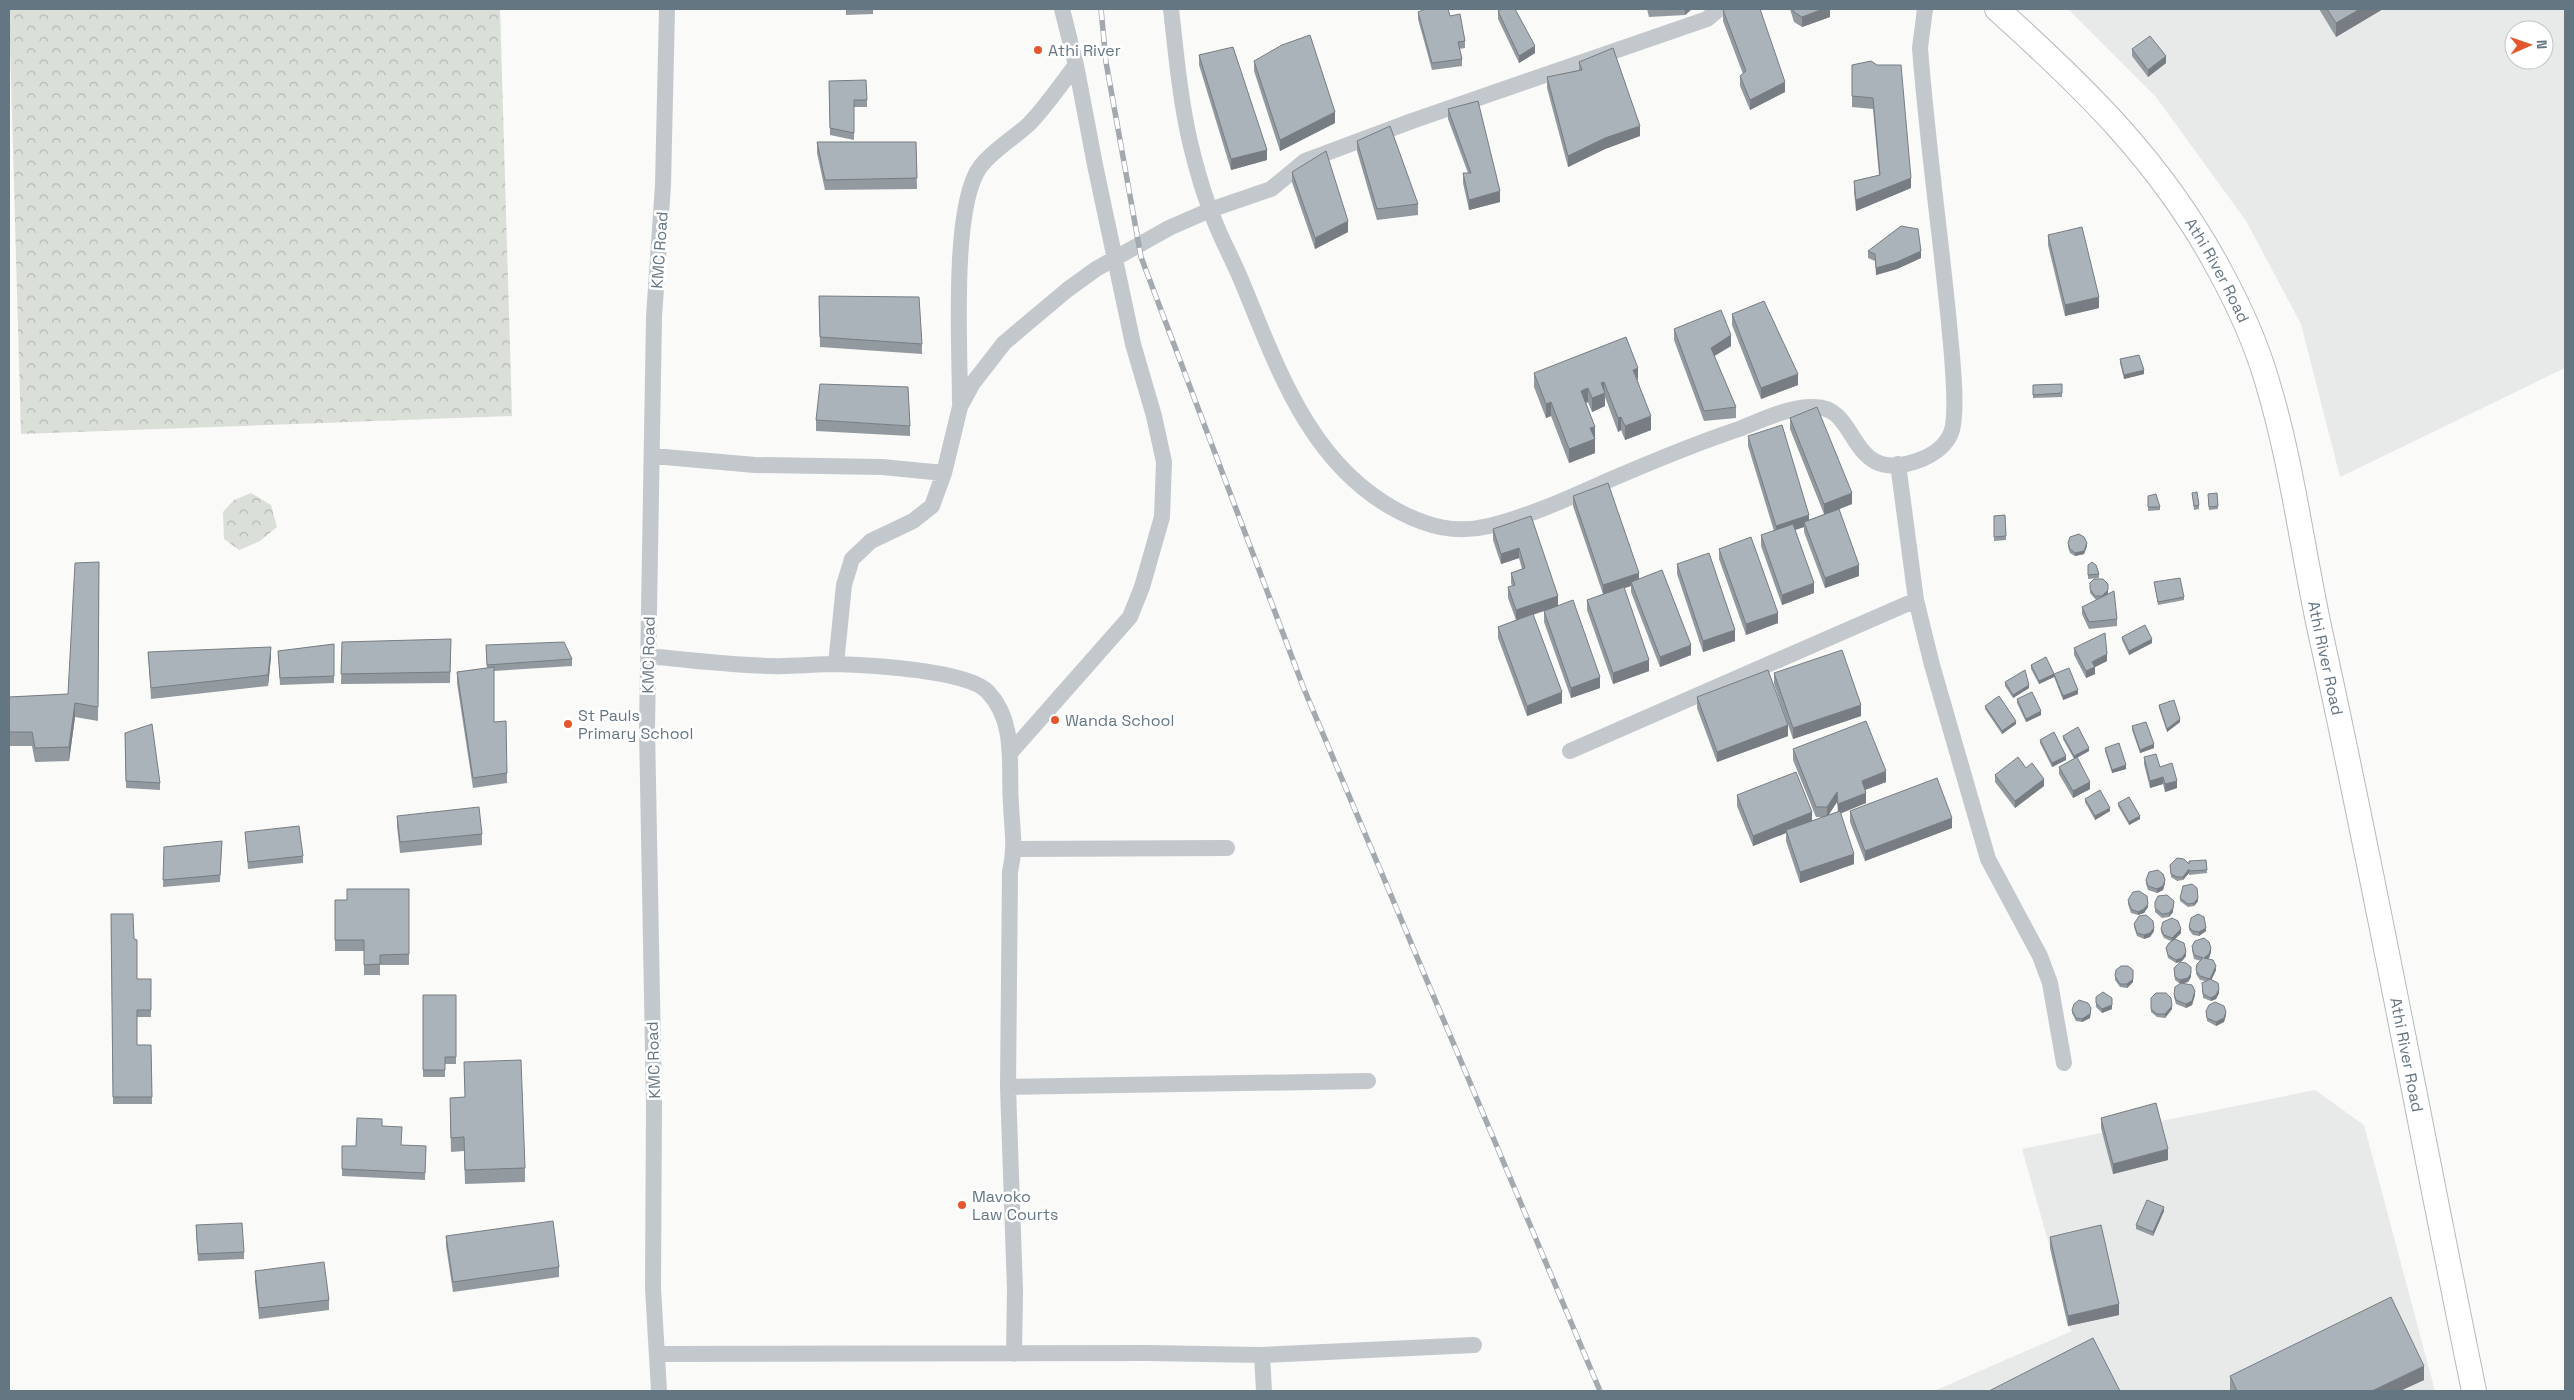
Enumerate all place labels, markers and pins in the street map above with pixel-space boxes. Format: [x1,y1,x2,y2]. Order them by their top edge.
place label: Athi River [1048,40,1121,61]
marker: Athi River [1032,44,1044,56]
place label: St Pauls Primary School [578,705,693,744]
place label: Wanda School [1065,710,1174,731]
marker: Wanda School [1049,714,1061,726]
marker: St Pauls Primary School [562,718,574,730]
place label: Mavoko Law Courts [972,1186,1058,1225]
marker: Mavoko Law Courts [956,1199,968,1211]

